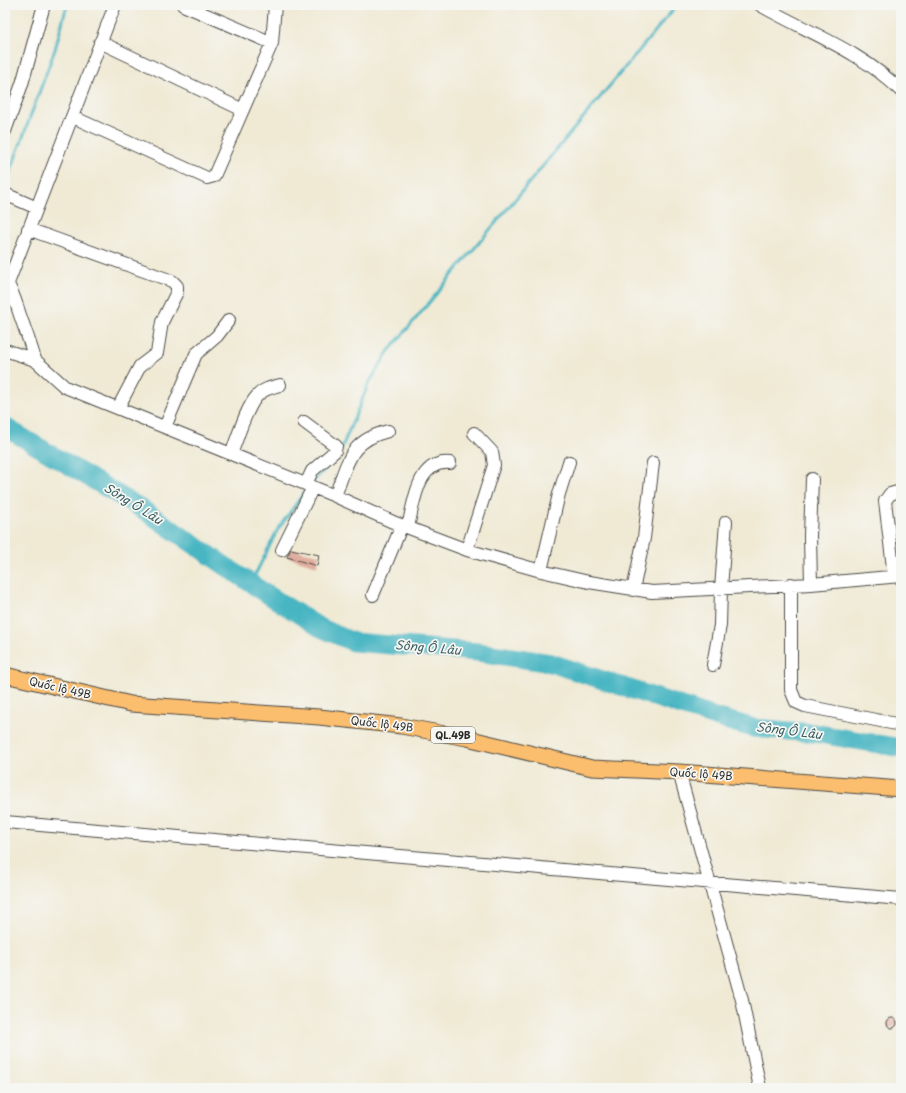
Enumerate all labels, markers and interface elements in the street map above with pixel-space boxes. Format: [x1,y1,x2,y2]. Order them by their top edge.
water label: Sông Ô Lâu [101,478,167,529]
water label: Sông Ô Lâu [394,635,463,659]
street label: Quốc lộ 49B [27,672,93,703]
street label: Quốc lộ 49B [350,711,414,736]
water label: Sông Ô Lâu [755,717,824,743]
road number: QL.49B [431,727,475,743]
street label: Quốc lộ 49B [669,763,733,784]

